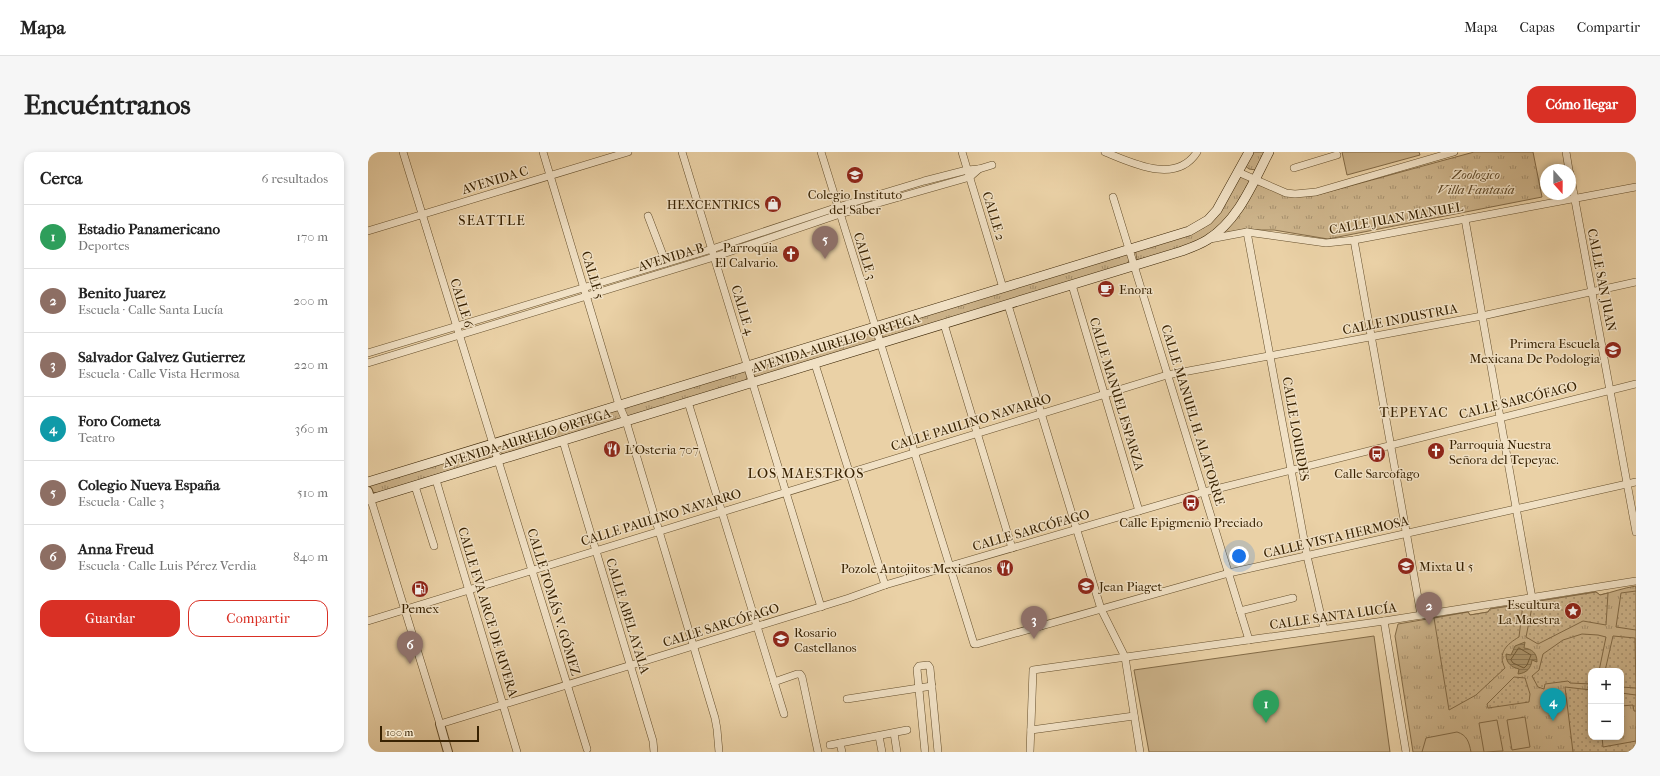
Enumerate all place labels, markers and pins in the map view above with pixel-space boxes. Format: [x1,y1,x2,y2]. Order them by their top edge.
school or university icon: Colegio Instituto del Saber [845,165,865,185]
place label: Colegio Instituto del Saber [808,187,903,217]
shop icon: HEXCENTRICS [763,194,783,214]
place label: HEXCENTRICS [667,197,760,212]
pin: 5 [812,226,838,259]
place label: Parroquia El Calvario. [715,240,779,270]
church icon: Parroquia El Calvario. [781,244,801,264]
cafe icon: Enora [1096,279,1116,299]
place label: Enora [1119,282,1153,297]
place label: Primera Escuela Mexicana De Podologia [1469,336,1601,366]
school or university icon: Primera Escuela Mexicana De Podologia [1603,340,1623,360]
place label: Parroquia Nuestra Señora del Tepeyac. [1449,437,1559,467]
restaurant icon: L'Osteria 707 [602,439,622,459]
church icon: Parroquia Nuestra Señora del Tepeyac. [1426,441,1446,461]
place label: L'Osteria 707 [625,442,699,457]
bus stop icon: Calle Sarcofago [1367,444,1387,464]
place label: Calle Sarcofago [1334,466,1420,481]
bus stop icon: Calle Epigmenio Preciado [1181,493,1201,513]
place label: Calle Epigmenio Preciado [1119,515,1263,530]
school or university icon: Mixta U 5 [1396,556,1416,576]
restaurant icon: Pozole Antojitos Mexicanos [995,558,1015,578]
place label: Mixta U 5 [1419,559,1474,574]
place label: Pozole Antojitos Mexicanos [841,561,992,576]
school or university icon: Jean Piaget [1076,576,1096,596]
fuel station icon: Pemex [410,579,430,599]
place label: Jean Piaget [1098,579,1162,594]
pin: 2 [1416,592,1442,625]
place label: Escultura La Maestra [1498,597,1561,627]
place label: Pemex [401,601,439,616]
place icon: Escultura La Maestra [1563,601,1583,621]
pin: 3 [1021,606,1047,639]
place label: Rosario Castellanos [794,625,857,655]
school or university icon: Rosario Castellanos [771,629,791,649]
pin: 6 [397,631,423,664]
pin: 4 [1540,688,1566,721]
pin: 1 [1253,690,1279,723]

